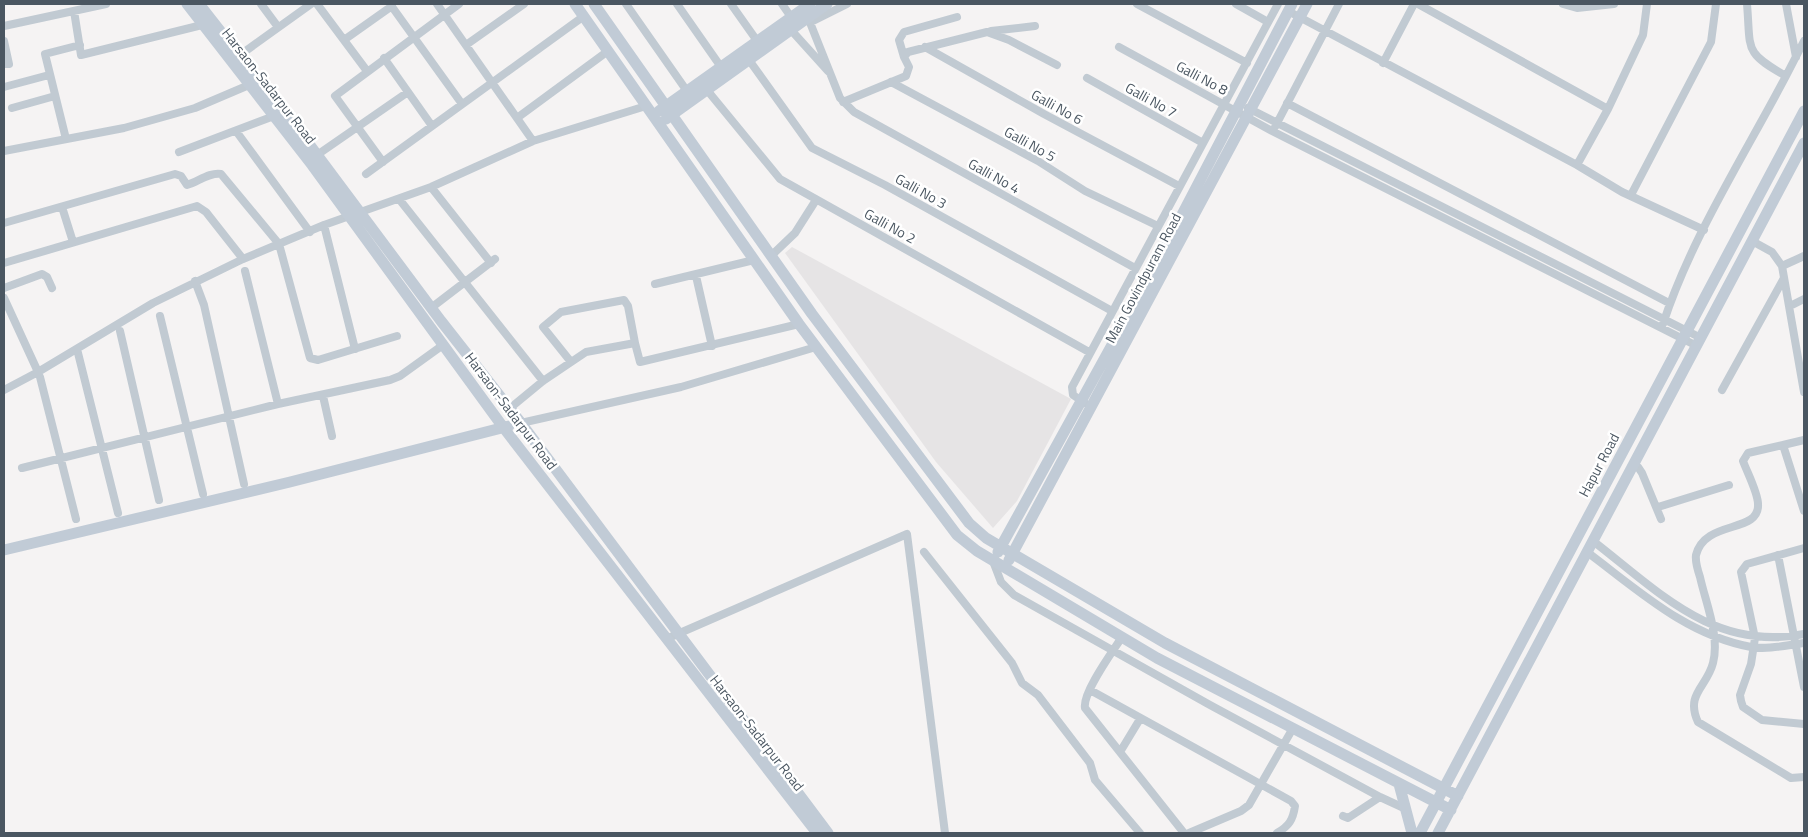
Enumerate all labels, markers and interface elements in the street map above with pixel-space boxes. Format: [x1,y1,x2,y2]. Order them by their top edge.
street label: Harsaon-Sadarpur Road [217,23,322,148]
street label: Galli No 8 [1173,55,1232,100]
street label: Galli No 7 [1122,77,1181,122]
street label: Galli No 6 [1028,84,1087,129]
street label: Galli No 5 [1001,121,1060,166]
street label: Galli No 4 [965,153,1024,198]
street label: Galli No 3 [892,168,951,213]
street label: Galli No 2 [861,203,920,248]
street label: Main Govindpuram Road [1099,209,1186,347]
street label: Harsaon-Sadarpur Road [460,348,563,474]
street label: Hapur Road [1573,429,1624,500]
street label: Harsaon-Sadarpur Road [705,670,810,795]

